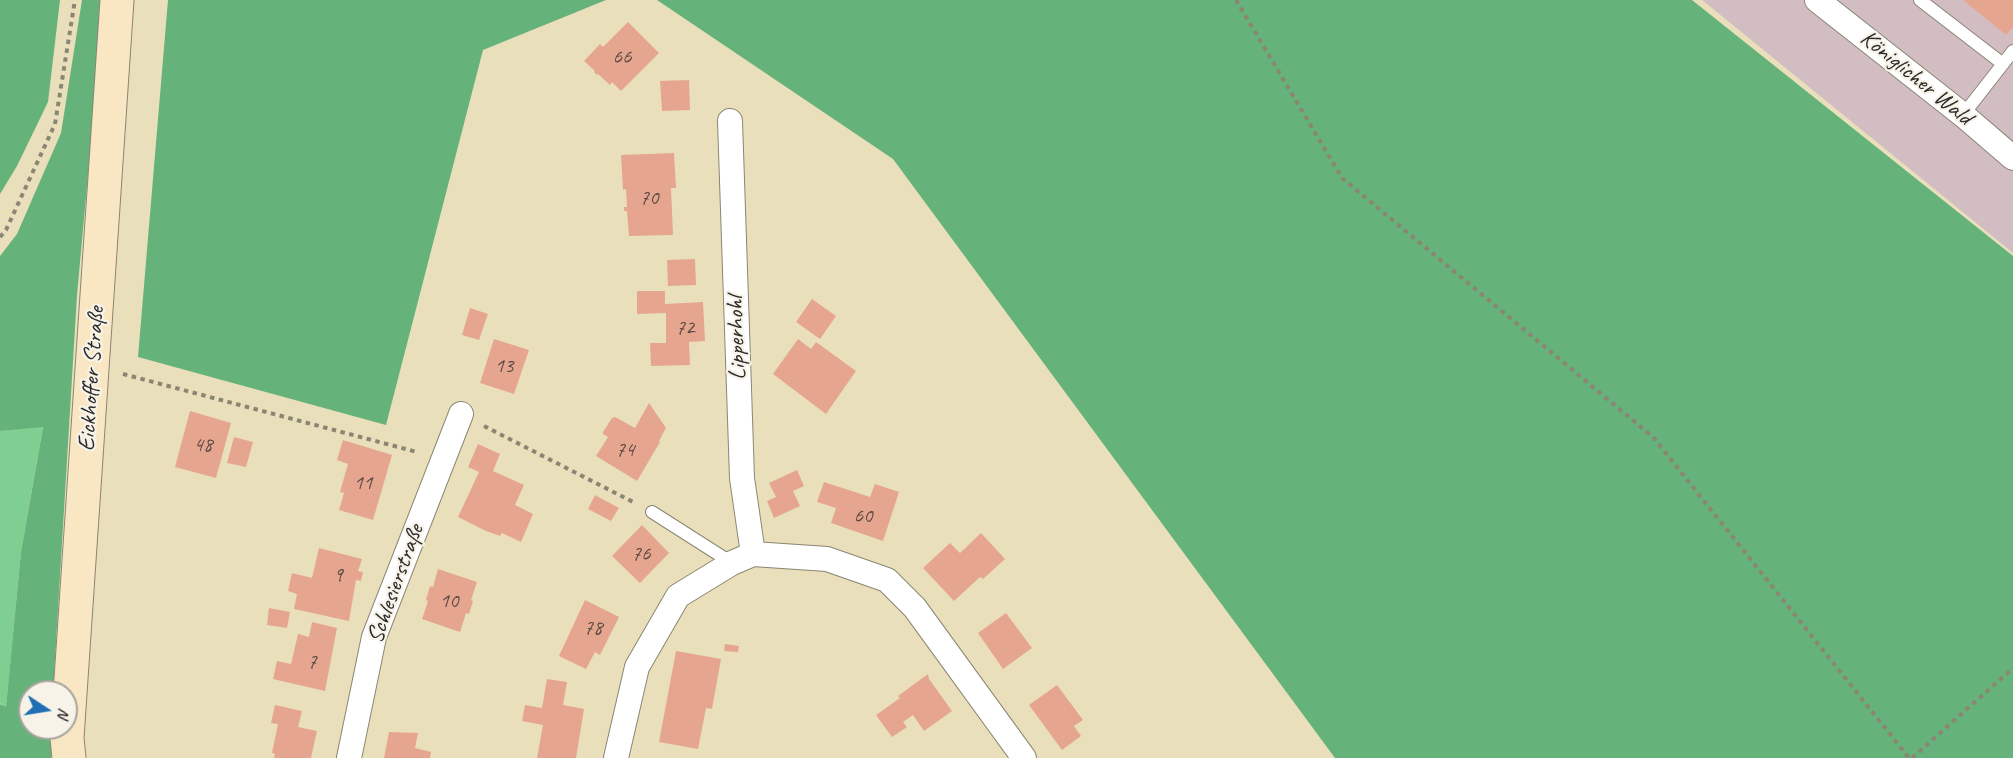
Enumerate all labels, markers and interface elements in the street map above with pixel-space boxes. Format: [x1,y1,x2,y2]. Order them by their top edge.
street label: Königlicher Wald [1854,24,1978,132]
house number: 66 [613,44,631,70]
house number: 70 [640,185,658,211]
street label: Lipperhohl [721,295,753,381]
street label: Eickhoffer Straße [73,306,111,452]
house number: 72 [676,315,694,341]
house number: 13 [495,353,513,379]
house number: 48 [194,432,212,458]
house number: 74 [616,437,634,463]
house number: 11 [354,470,372,496]
house number: 60 [854,503,872,529]
street label: Schlesierstraße [361,521,431,647]
house number: 76 [632,541,650,567]
house number: 9 [333,562,343,588]
house number: 10 [440,588,458,614]
house number: 78 [584,615,602,641]
house number: 7 [307,649,317,675]
north arrow [18,680,78,740]
text: N [53,706,74,720]

